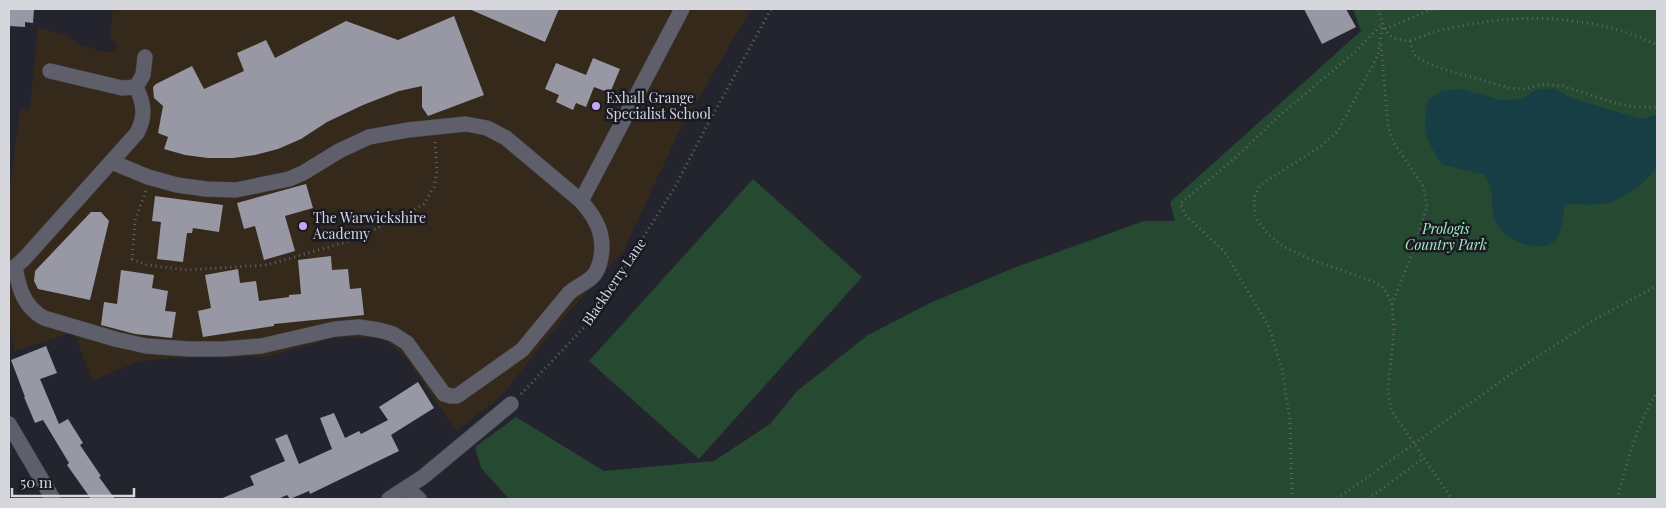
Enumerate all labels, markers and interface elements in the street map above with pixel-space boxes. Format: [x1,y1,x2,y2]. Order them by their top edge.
place label: Exhall Grange Specialist School [606,88,711,123]
marker: Exhall Grange Specialist School [590,100,602,112]
place label: The Warwickshire Academy [312,208,426,243]
park label: Prologis Country Park [1405,219,1487,254]
marker: The Warwickshire Academy [297,220,309,232]
street label: Blackberry Lane [577,234,650,329]
scale bar [12,466,135,498]
text: 50 m [20,472,53,492]

